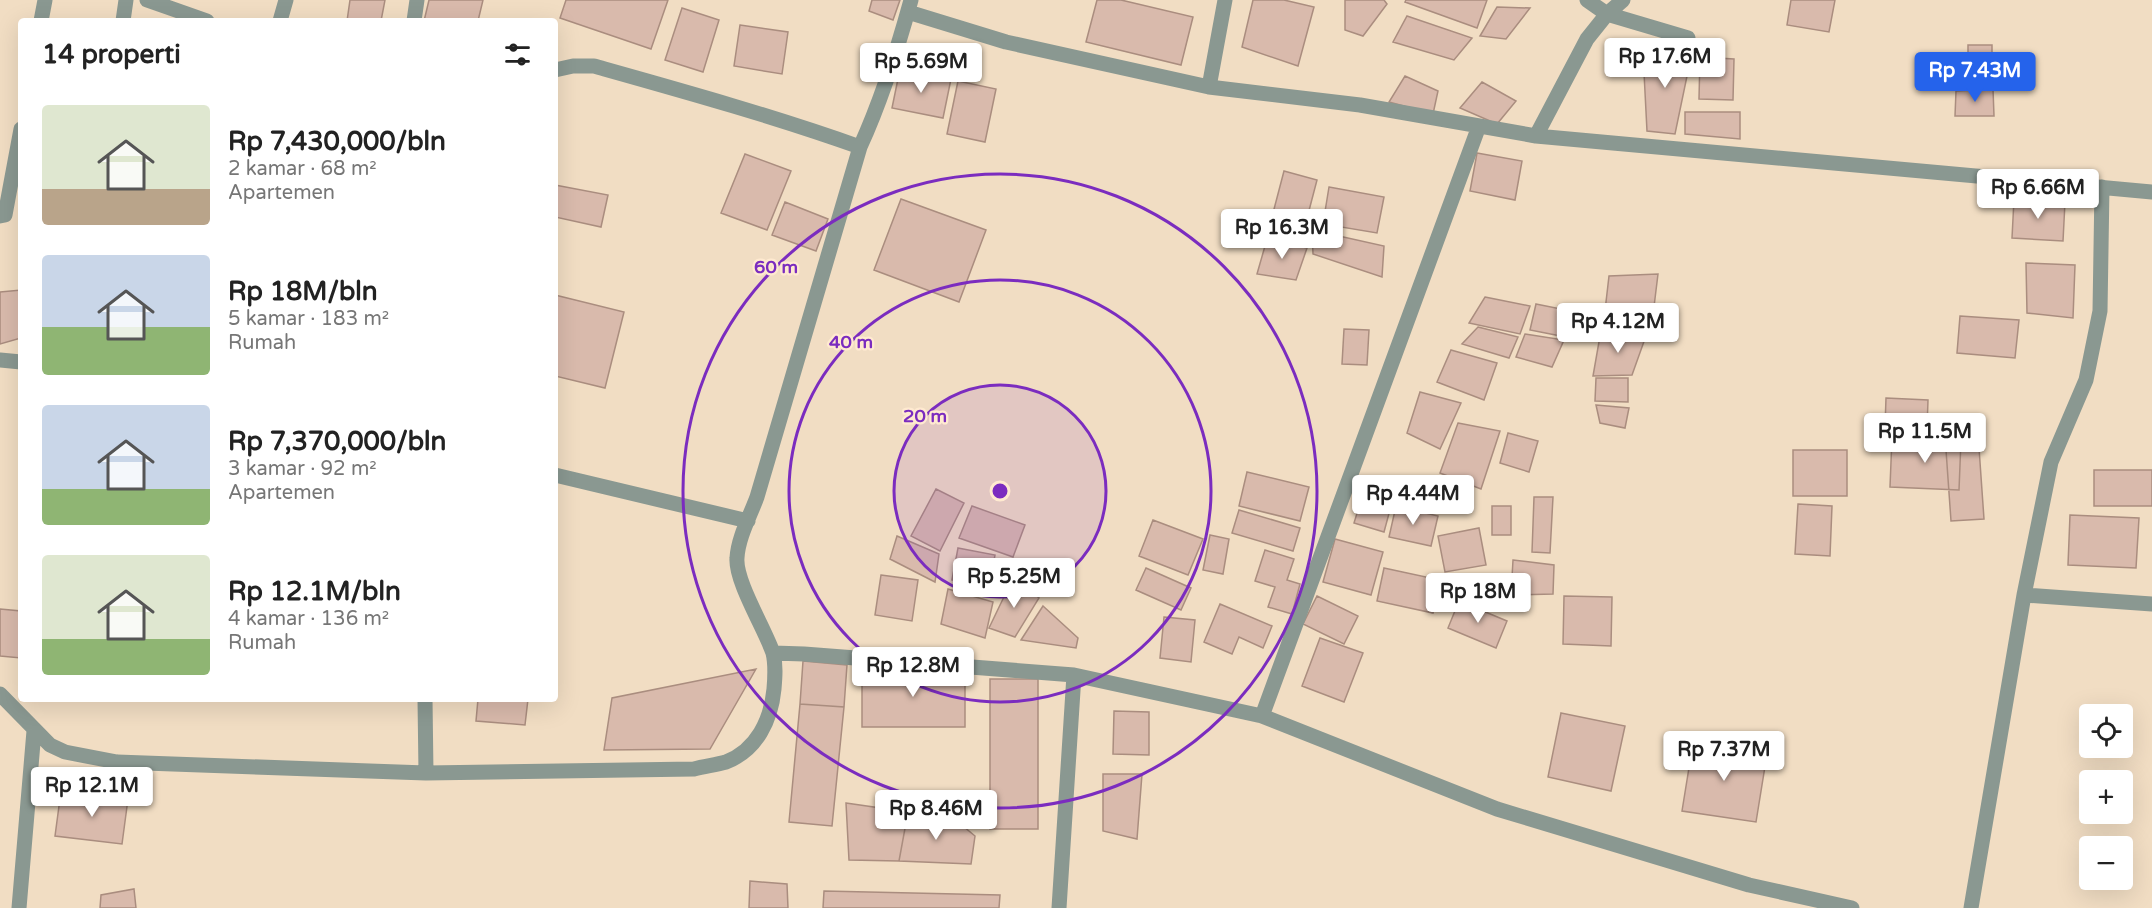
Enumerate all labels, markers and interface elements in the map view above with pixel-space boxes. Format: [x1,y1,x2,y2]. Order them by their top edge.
icon: filters [501,38,534,71]
pin: Rp 17.6M [1603,38,1727,89]
text: 14 properti [42,39,181,70]
pin: Rp 5.69M [859,43,983,94]
text: Rp 17.6M [1618,45,1712,69]
text: Rp 5.69M [874,50,968,74]
pin: Rp 7.43M [1913,52,2037,103]
text: Rp 7.43M [1929,59,2021,83]
text: Rp 7,430,000/bln [228,126,446,157]
icon: home [90,129,162,201]
text: 2 kamar · 68 m² [228,157,377,181]
pin: Rp 6.66M [1976,169,2100,220]
text: Rp 6.66M [1991,176,2085,200]
text: Apartemen [228,181,335,205]
pin: Rp 16.3M [1220,209,1344,260]
text: Rp 16.3M [1235,216,1329,240]
text: 60 m [754,256,798,278]
text: Rp 18M/bln [228,276,378,307]
icon: home [90,279,162,351]
pin: Rp 4.12M [1556,303,1680,354]
text: 5 kamar · 183 m² [228,307,389,331]
text: Rp 4.12M [1571,310,1665,334]
text: Rumah [228,331,296,355]
text: 40 m [829,331,873,353]
text: 20 m [903,405,947,427]
pin: Rp 11.5M [1863,413,1987,464]
text: Rp 11.5M [1878,420,1972,444]
text: Rp 7,370,000/bln [228,426,446,457]
icon: home [90,429,162,501]
text: 3 kamar · 92 m² [228,457,377,481]
pin: Rp 4.44M [1351,475,1475,526]
text: Apartemen [228,481,335,505]
centre of rings [990,481,1010,501]
text: Rp 4.44M [1366,482,1460,506]
pin: Rp 5.25M [952,558,1076,609]
text: Rp 5.25M [967,565,1061,589]
pin: Rp 18M [1429,573,1527,624]
text: Rp 12.1M/bln [228,576,401,607]
icon: home [90,579,162,651]
text: Rp 18M [1440,580,1516,604]
text: 4 kamar · 136 m² [228,607,389,631]
text: Rumah [228,631,296,655]
pin: Rp 12.8M [851,647,975,698]
text: Rp 12.8M [866,654,960,678]
map controls [2079,704,2133,890]
button: locate [2079,704,2133,758]
pin: Rp 7.37M [1662,731,1786,782]
text: Rp 7.37M [1677,738,1771,762]
pin: Rp 12.1M [30,767,154,818]
button: + [2079,770,2133,824]
text: Rp 12.1M [45,774,139,798]
pin: Rp 8.46M [874,790,998,841]
text: Rp 8.46M [889,797,983,821]
button: − [2079,836,2133,890]

